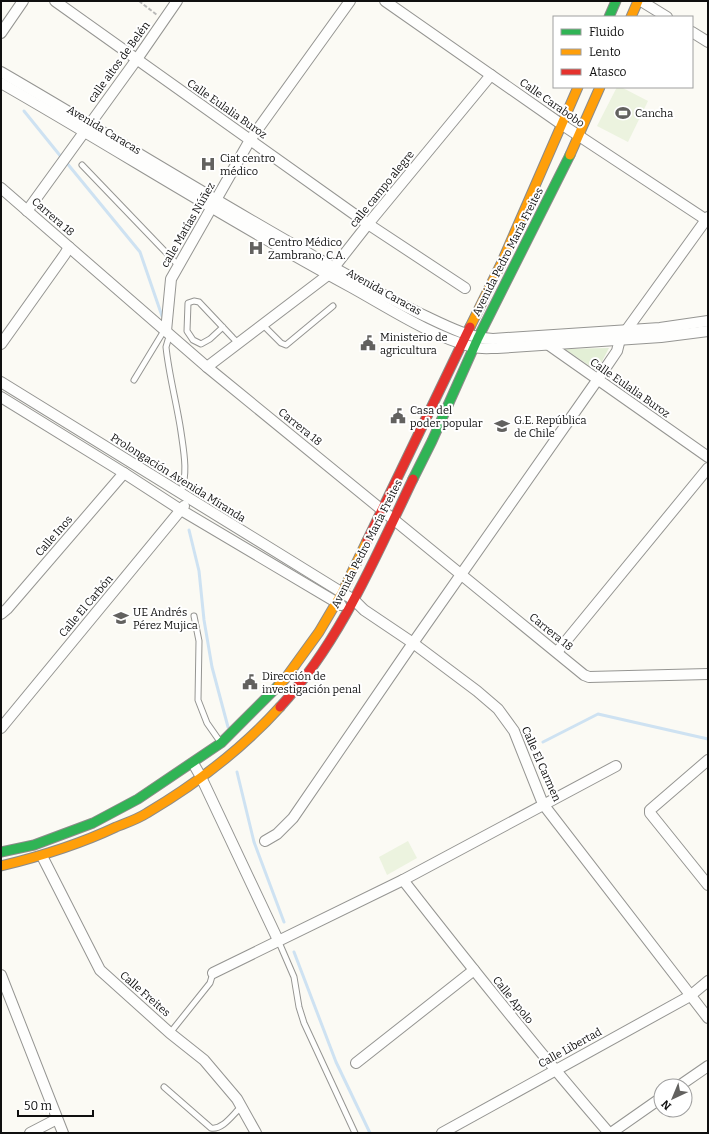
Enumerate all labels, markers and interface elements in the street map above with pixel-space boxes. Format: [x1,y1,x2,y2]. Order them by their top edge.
legend [553,16,693,88]
street label: calle altos de Belén [85,19,153,105]
text: Fluido [589,25,624,39]
text: Lento [589,45,621,59]
text: Atasco [589,65,627,79]
street label: Calle Carabobo [517,76,587,130]
street label: Calle Eulalia Buroz [185,77,269,141]
street label: Avenida Caracas [65,103,143,157]
sports icon: Cancha [614,104,632,122]
place label: Cancha [635,107,673,120]
street label: calle campo alegre [347,148,417,230]
place label: Ciat centro médico [220,152,275,178]
hospital icon: Ciat centro médico [199,155,217,173]
street label: calle Matías Núñez [158,180,218,270]
street label: Avenida Pedro María Freites [470,186,546,318]
street label: Carrera 18 [29,195,77,239]
place label: Centro Médico Zambrano, C.A. [268,236,346,262]
hospital icon: Centro Médico Zambrano, C.A. [247,239,265,257]
street label: Avenida Caracas [344,266,424,318]
place label: Ministerio de agricultura [380,331,448,357]
public building icon: Ministerio de agricultura [359,334,377,352]
street label: Calle Eulalia Buroz [588,356,672,420]
place label: Casa del poder popular [410,404,483,430]
street label: Carrera 18 [276,406,324,448]
public building icon: Casa del poder popular [389,407,407,425]
place label: G.E. República de Chile [514,414,586,440]
school or university icon: G.E. República de Chile [493,417,511,435]
street label: Prolongación Avenida Miranda [108,431,248,525]
street label: Avenida Pedro María Freites [329,478,405,610]
street label: Calle Inos [33,513,75,559]
street label: Calle El Carbón [56,572,116,640]
place label: UE Andrés Pérez Mujica [133,606,198,632]
school or university icon: UE Andrés Pérez Mujica [112,609,130,627]
street label: Carrera 18 [527,611,575,653]
place label: Dirección de investigación penal [262,670,361,696]
public building icon: Dirección de investigación penal [241,673,259,691]
street label: Calle El Carmen [519,724,563,804]
street label: Calle Freites [117,969,173,1019]
street label: Calle Apolo [490,974,536,1026]
street label: Calle Libertad [536,1025,604,1071]
north arrow [653,1078,693,1118]
scale bar [18,1092,93,1118]
text: N [658,1097,674,1112]
text: 50 m [24,1099,53,1113]

